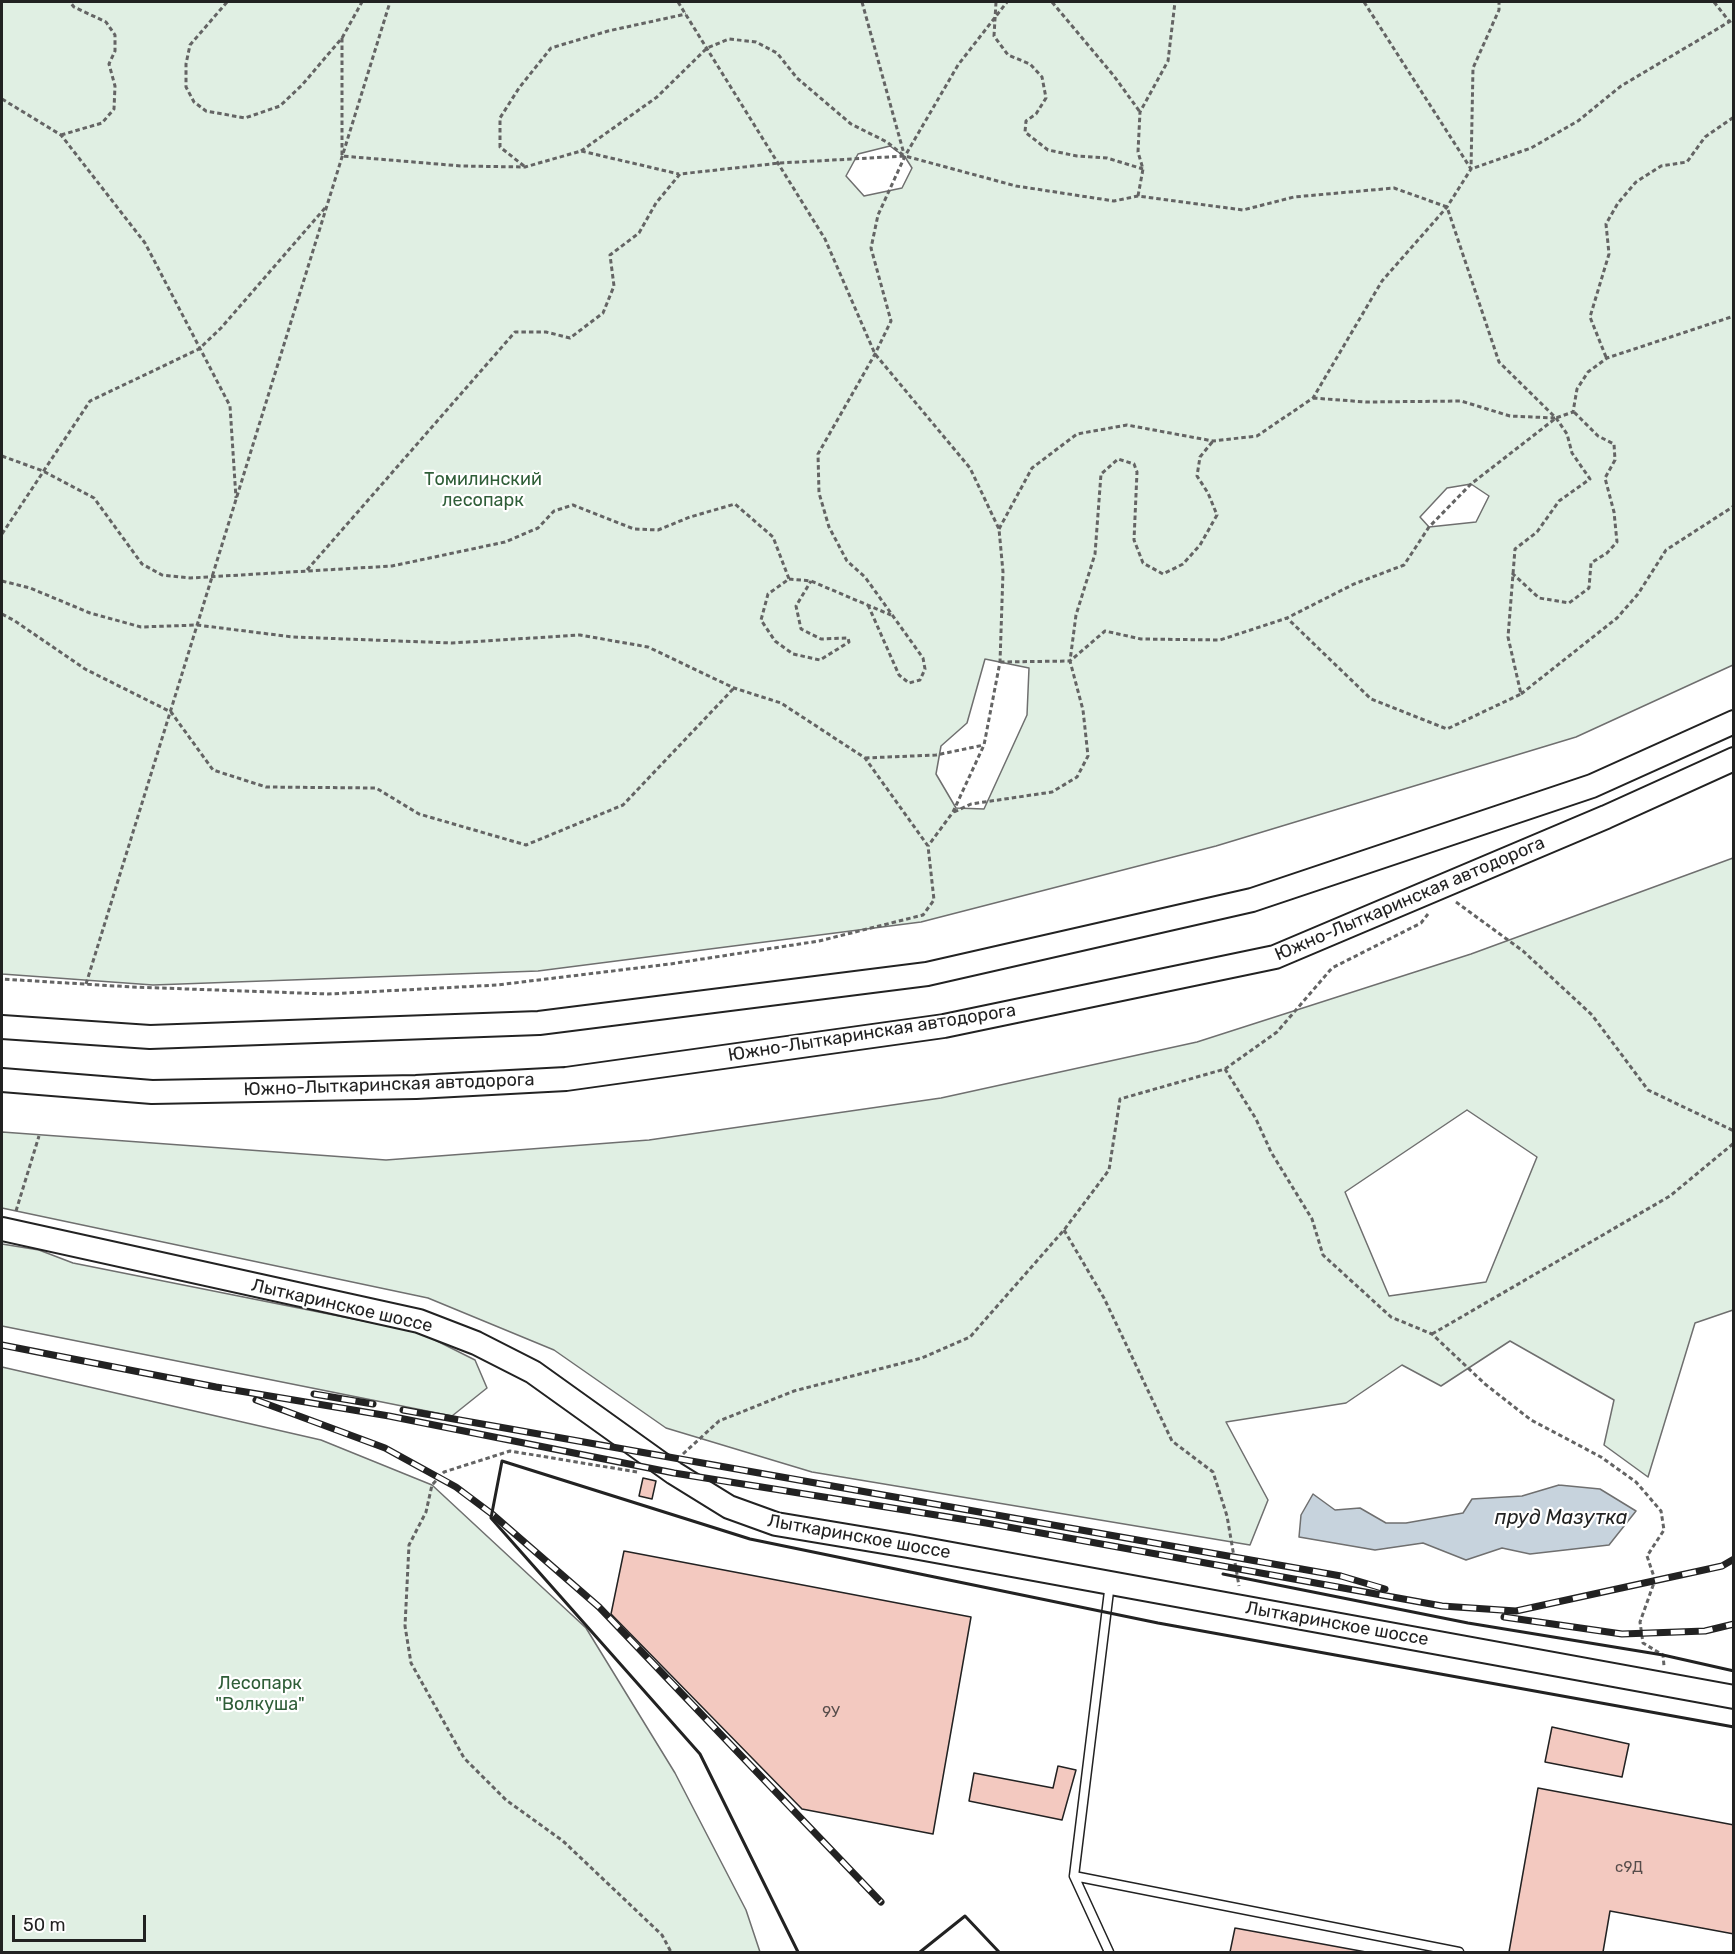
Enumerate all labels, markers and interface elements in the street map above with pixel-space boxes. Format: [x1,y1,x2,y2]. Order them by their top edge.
park label: Томилинский лесопарк [424,469,542,512]
street label: Южно-Лыткаринская автодорога [1272,832,1548,966]
street label: Южно-Лыткаринская автодорога [727,1000,1017,1066]
street label: Южно-Лыткаринская автодорога [243,1069,535,1101]
street label: Лыткаринское шоссе [249,1275,435,1337]
water label: пруд Мазутка [1495,1506,1627,1530]
street label: Лыткаринское шоссе [766,1510,952,1564]
street label: Лыткаринское шоссе [1244,1597,1430,1651]
park label: Лесопарк "Волкуша" [215,1673,305,1716]
house number: 9У [822,1704,840,1722]
house number: с9Д [1615,1859,1643,1877]
scale bar [15,1903,148,1941]
text: 50 m [23,1914,66,1936]

